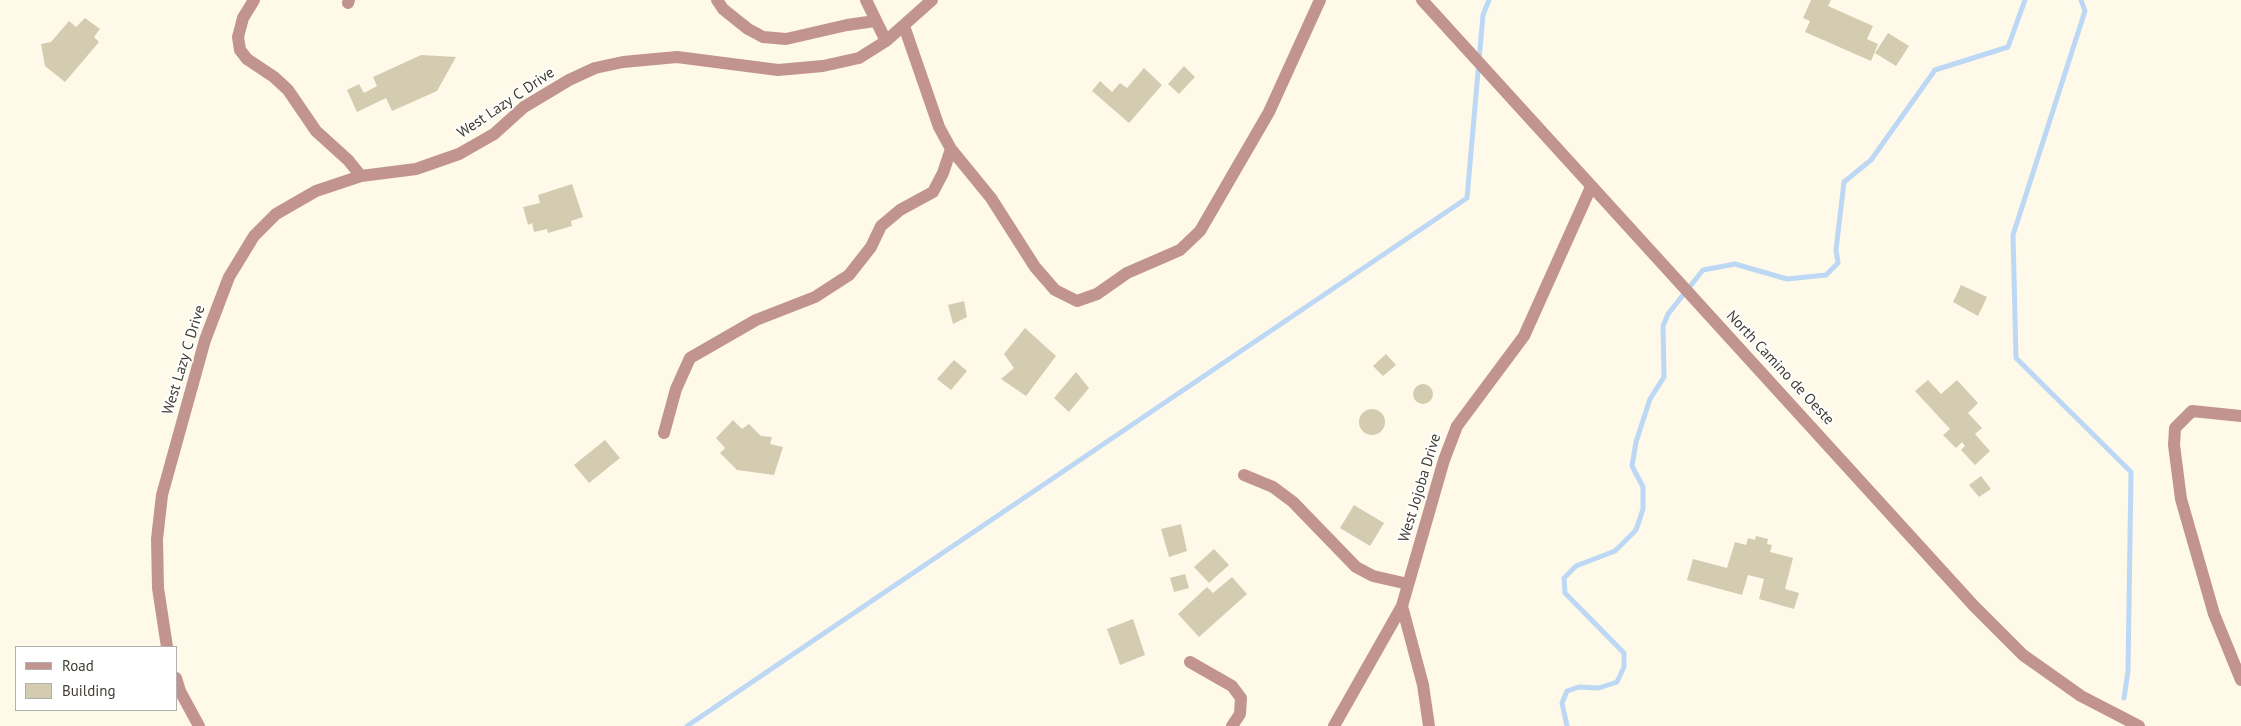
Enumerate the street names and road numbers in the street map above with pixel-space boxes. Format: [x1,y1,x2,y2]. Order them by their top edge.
street label: West Lazy C Drive [454,64,558,142]
street label: West Lazy C Drive [159,303,209,417]
street label: North Camino de Oeste [1722,307,1838,429]
street label: West Jojoba Drive [1395,432,1445,544]

